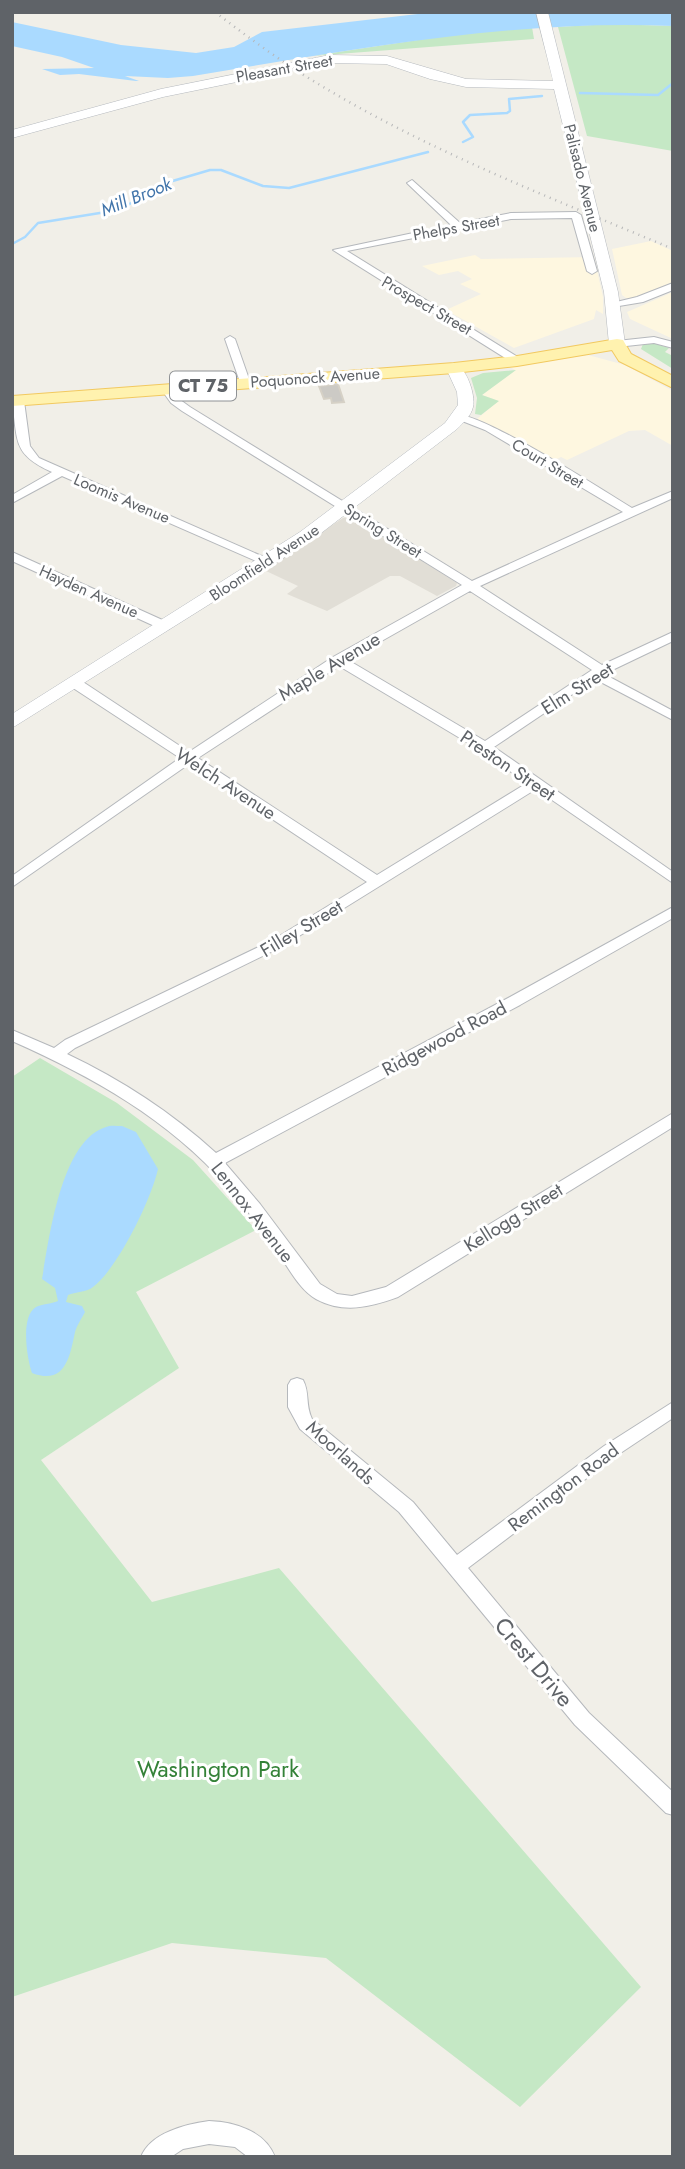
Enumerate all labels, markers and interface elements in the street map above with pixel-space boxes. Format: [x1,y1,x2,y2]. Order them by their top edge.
street label: Pleasant Street [234,49,334,88]
street label: Palisado Avenue [558,122,607,234]
water label: Mill Brook [97,171,177,223]
street label: Phelps Street [411,209,501,246]
street label: Prospect Street [377,270,476,341]
street label: Poquonock Avenue [250,362,381,393]
road number: CT 75 [170,372,236,400]
street label: Court Street [507,433,588,494]
street label: Loomis Avenue [70,468,173,529]
street label: Spring Street [339,497,426,564]
street label: Bloomfield Avenue [205,518,324,607]
street label: Hayden Avenue [35,559,142,624]
street label: Maple Avenue [273,625,385,707]
street label: Elm Street [536,655,619,721]
street label: Preston Street [455,724,561,808]
street label: Welch Avenue [170,741,282,826]
street label: Filley Street [255,893,348,964]
street label: Ridgewood Road [377,994,511,1083]
street label: Lennox Avenue [205,1156,301,1269]
street label: Kellogg Street [459,1176,568,1258]
street label: Moorlands [300,1414,381,1491]
street label: Remington Road [502,1437,624,1538]
street label: Crest Drive [486,1610,582,1714]
park label: Washington Park [137,1752,300,1786]

